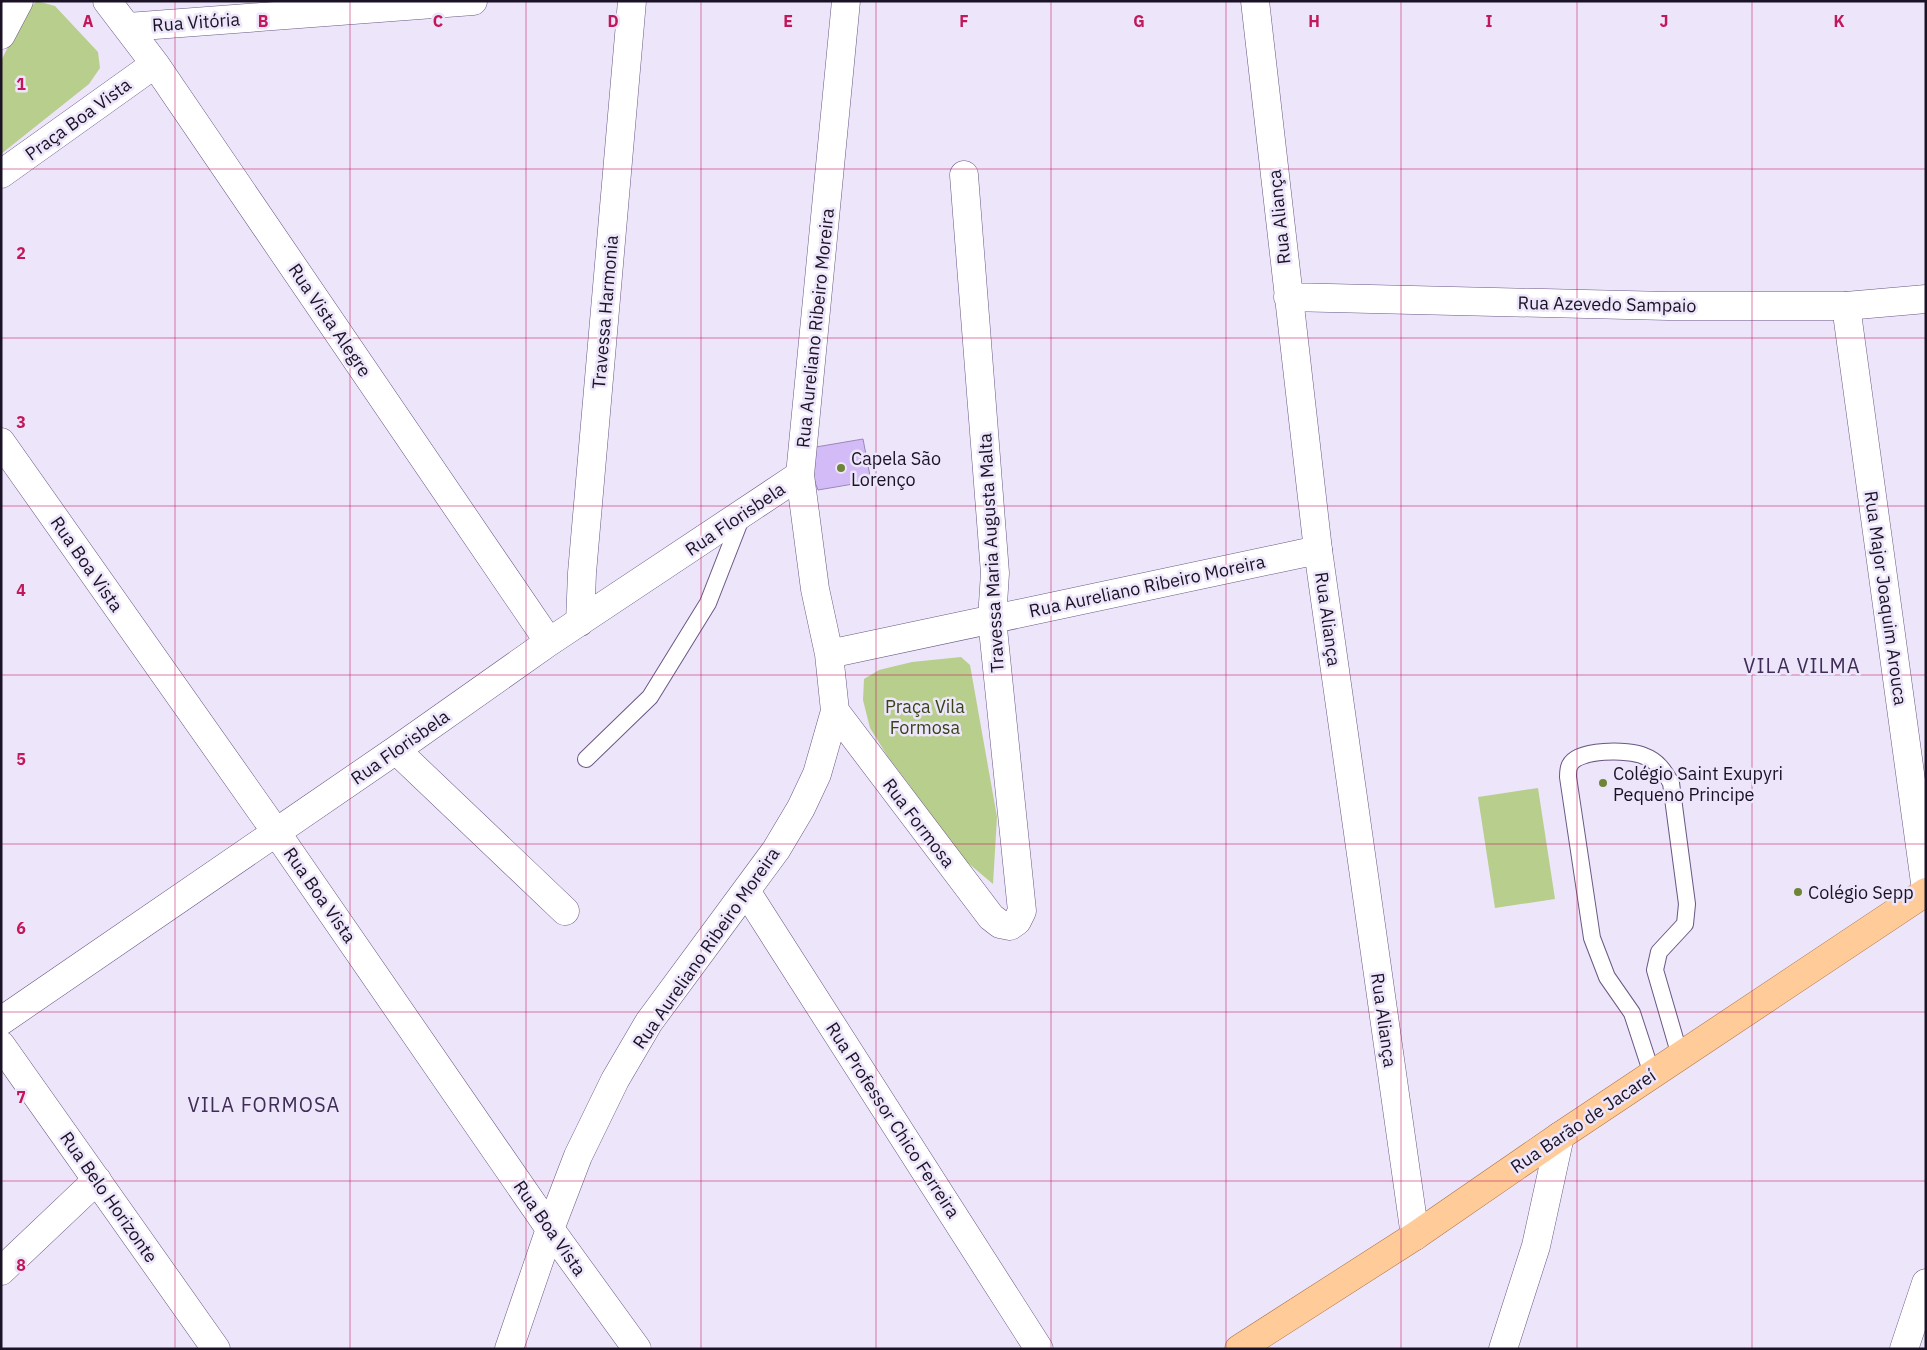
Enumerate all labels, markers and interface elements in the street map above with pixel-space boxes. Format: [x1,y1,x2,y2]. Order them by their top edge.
street label: Rua Vitória [151,7,241,37]
text: A [83,11,94,31]
text: B [258,11,269,31]
text: C [433,11,443,31]
text: D [607,11,619,31]
text: E [783,11,793,31]
text: F [959,11,969,31]
text: G [1133,11,1145,31]
text: H [1308,11,1320,31]
text: I [1486,11,1493,31]
text: J [1660,11,1668,31]
text: K [1833,11,1845,31]
street label: Praça Boa Vista [20,73,136,165]
text: 1 [16,74,26,94]
street label: Rua Aliança [1263,168,1295,265]
street label: Rua Aureliano Ribeiro Moreira [791,207,839,449]
street label: Travessa Harmonia [587,234,623,390]
text: 2 [16,243,26,263]
street label: Rua Vista Alegre [284,259,377,381]
street label: Rua Azevedo Sampaio [1517,291,1697,317]
text: 3 [16,412,26,432]
street label: Travessa Maria Augusta Malta [973,432,1009,673]
place label: Capela São Lorenço [851,447,941,491]
marker: Capela São Lorenço [835,462,847,474]
street label: Rua Florisbela [681,477,790,561]
street label: Rua Major Joaquim Arouca [1860,489,1912,707]
street label: Rua Boa Vista [46,512,129,617]
street label: Rua Aureliano Ribeiro Moreira [1027,550,1268,622]
street label: Rua Aliança [1310,570,1346,668]
text: 4 [16,580,26,600]
district label: VILA VILMA [1743,652,1861,679]
park label: Praça Vila Formosa [885,695,965,739]
street label: Rua Florisbela [346,704,454,789]
text: 5 [16,749,26,769]
place label: Colégio Saint Exupyri Pequeno Principe [1613,762,1783,806]
street label: Rua Formosa [878,774,960,873]
marker: Colégio Saint Exupyri Pequeno Principe [1597,777,1609,789]
street label: Rua Aureliano Ribeiro Moreira [628,842,785,1053]
street label: Rua Boa Vista [279,843,362,948]
place label: Colégio Sepp [1808,881,1914,904]
marker: Colégio Sepp [1792,886,1804,898]
text: 6 [16,918,26,938]
street label: Rua Aliança [1366,971,1402,1069]
street label: Rua Professor Chico Ferreira [821,1018,965,1223]
street label: Rua Barão de Jacareí [1506,1064,1660,1178]
text: 7 [16,1087,26,1107]
district label: VILA FORMOSA [188,1091,340,1118]
street label: Rua Belo Horizonte [55,1127,163,1267]
street label: Rua Boa Vista [509,1176,592,1281]
text: 8 [16,1255,26,1275]

